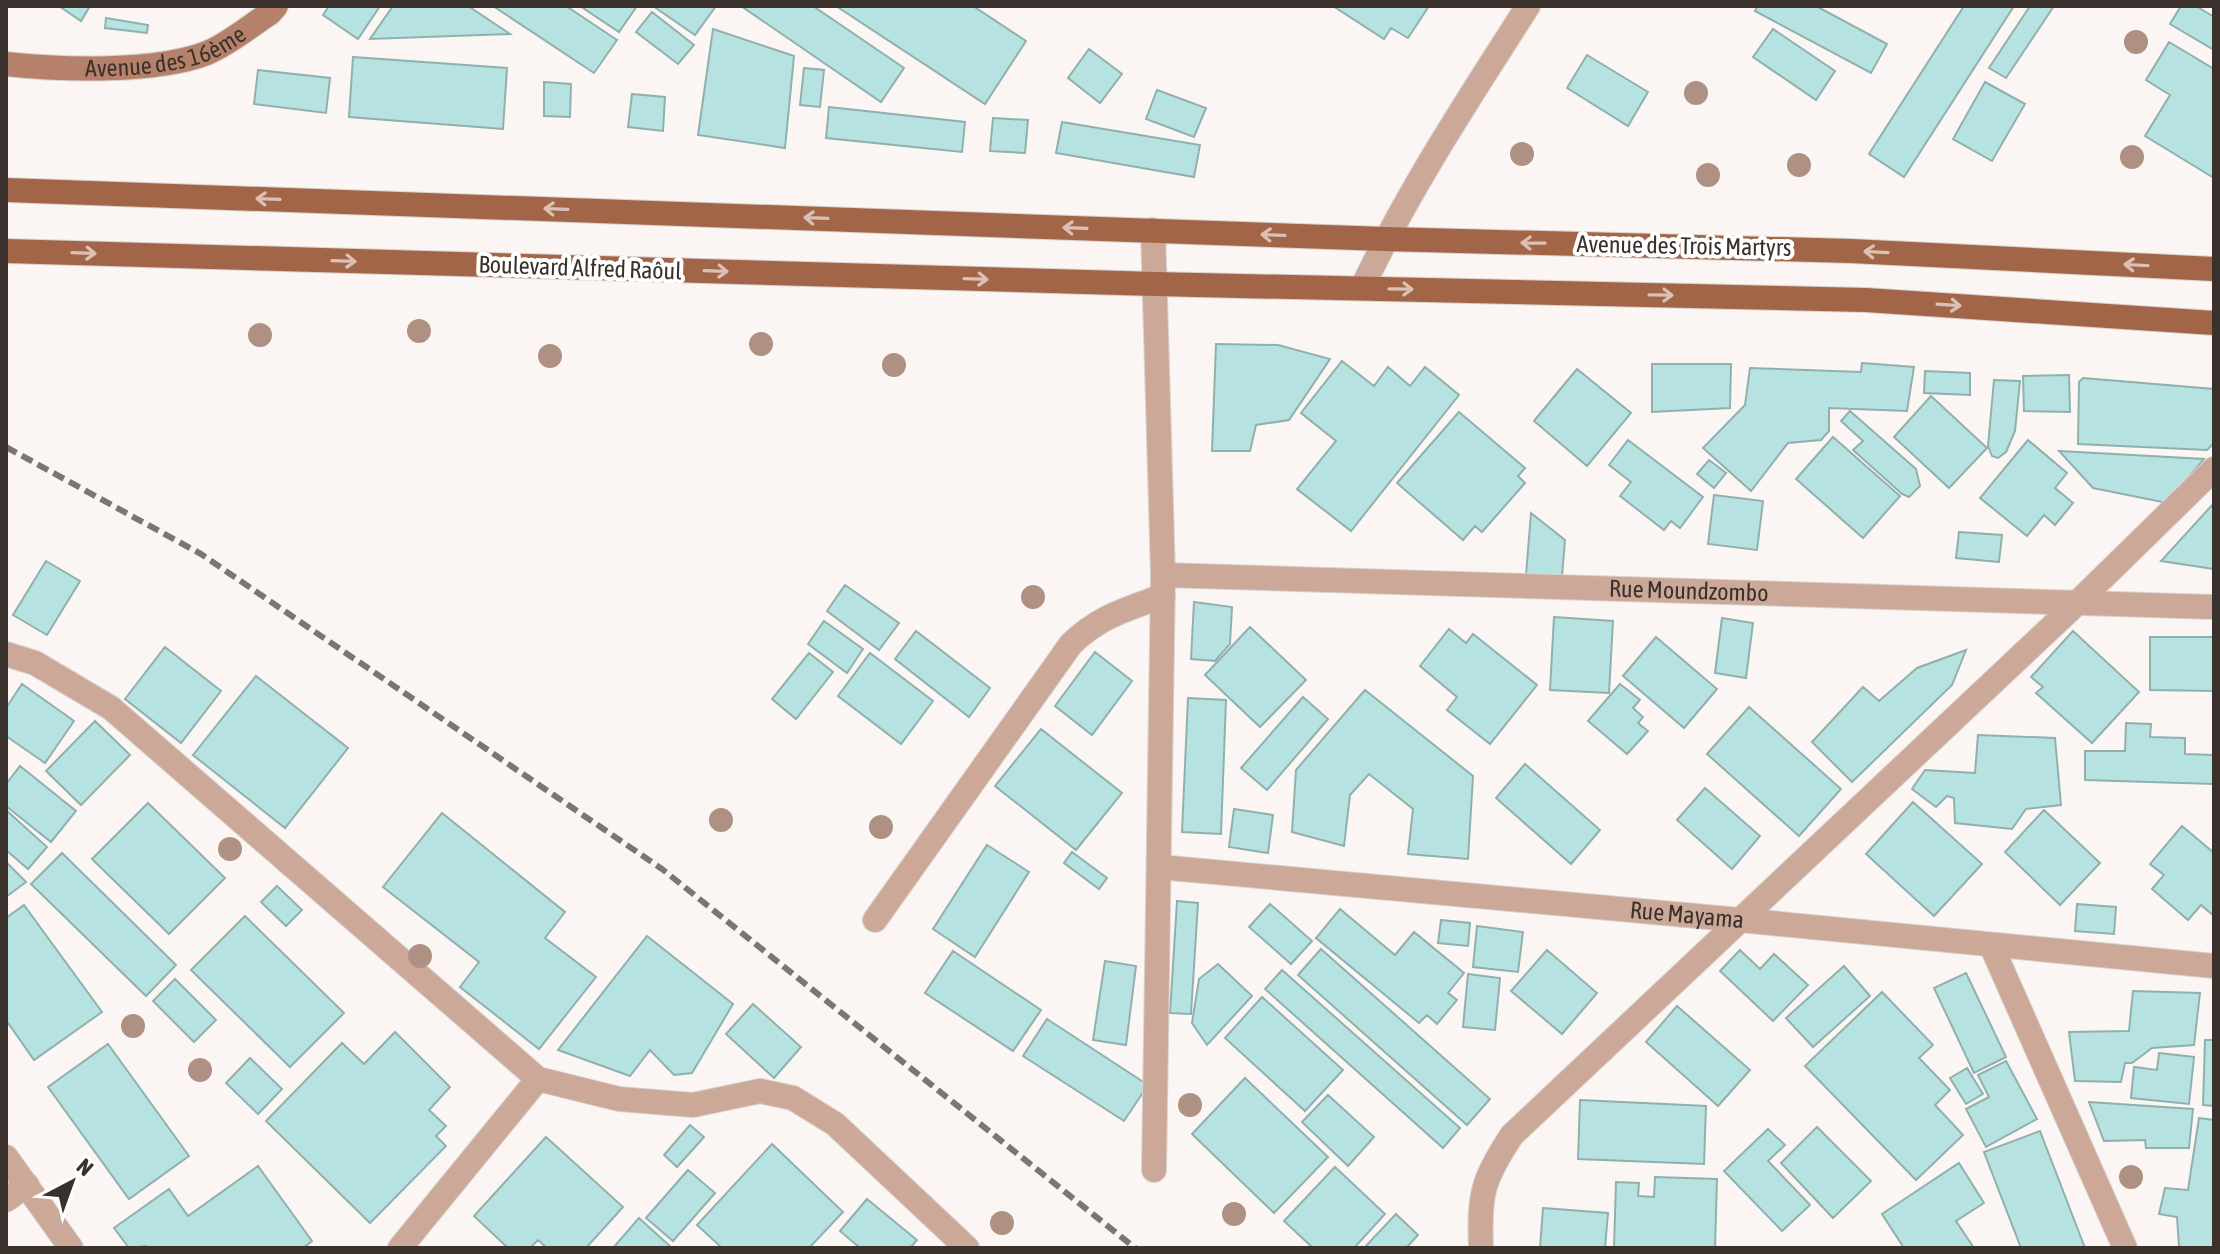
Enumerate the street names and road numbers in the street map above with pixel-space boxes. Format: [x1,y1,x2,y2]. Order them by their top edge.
street label: Avenue des 16ème [85,20,251,81]
street label: Avenue des Trois Martyrs [1576,230,1792,261]
street label: Boulevard Alfred Raôul [478,250,683,285]
street label: Rue Moundzombo [1609,575,1769,606]
street label: Rue Mayama [1629,896,1745,933]

